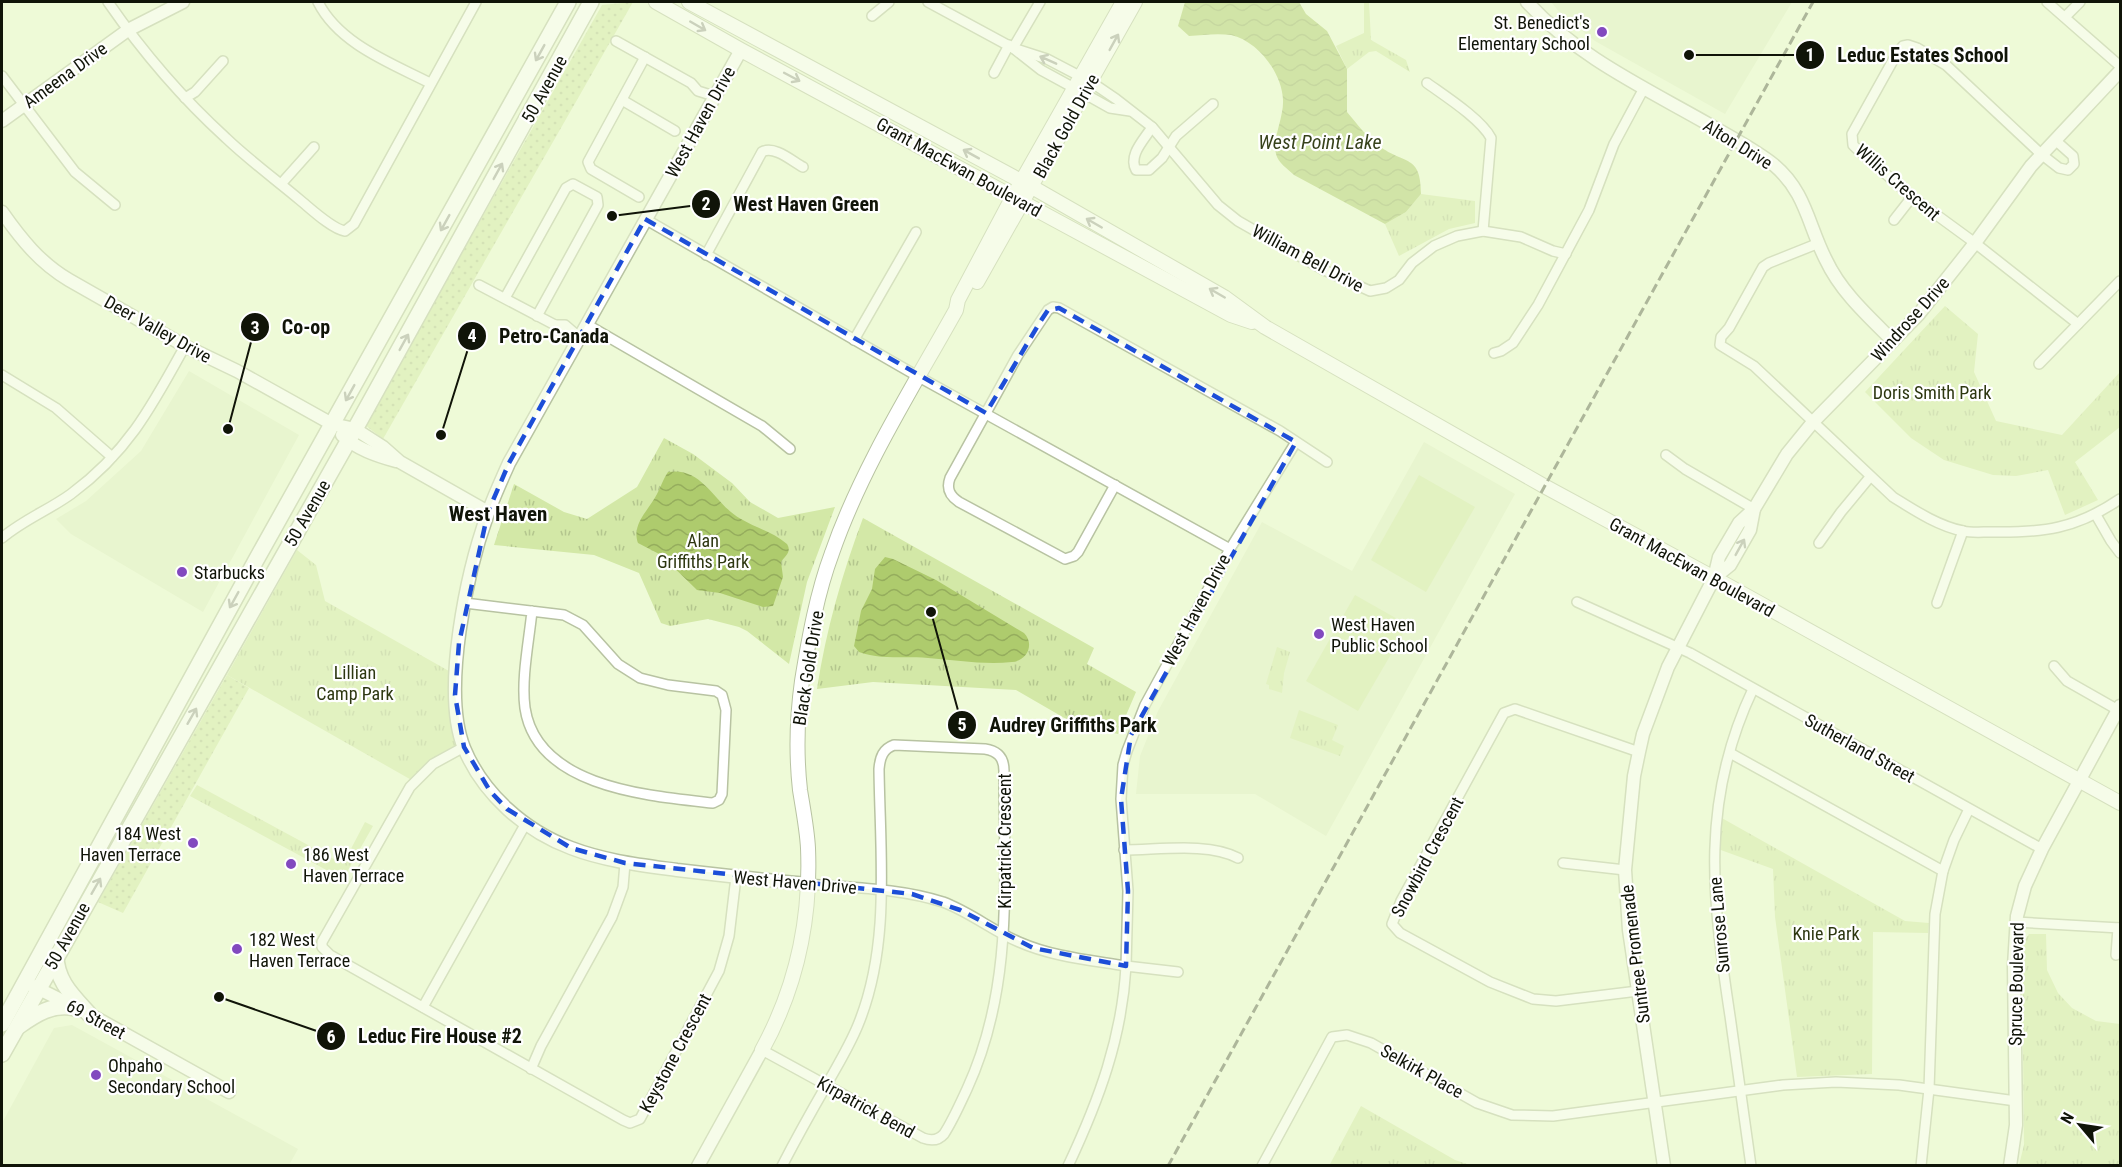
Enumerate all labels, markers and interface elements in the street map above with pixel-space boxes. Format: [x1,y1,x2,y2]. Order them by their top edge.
place label: St. Benedict's Elementary School [1458,12,1590,54]
one-way arrow [689,20,706,32]
marker: St. Benedict's Elementary School [1595,25,1609,39]
one-way arrow [1108,34,1120,51]
callout: Leduc Estates School [1795,36,2020,74]
street label: Ameena Drive [19,38,111,112]
one-way arrow [534,43,545,61]
text: Leduc Estates School [1837,43,2009,67]
text: 1 [1805,44,1815,65]
street label: 50 Avenue [517,52,571,126]
one-way arrow [1039,54,1057,65]
street label: West Haven Drive [661,63,739,181]
street label: Black Gold Drive [1029,70,1103,182]
one-way arrow [783,71,800,83]
street label: Grant MacEwan Boulevard [873,113,1045,221]
street label: Alton Drive [1700,115,1776,173]
water label: West Point Lake [1258,130,1382,154]
street label: Willis Crescent [1851,139,1945,225]
one-way arrow [963,148,980,160]
one-way arrow [492,163,504,180]
callout: West Haven Green [691,185,891,223]
text: West Haven Green [733,192,879,216]
text: 2 [701,193,711,214]
one-way arrow [439,214,451,231]
one-way arrow [1086,217,1103,229]
street label: William Bell Drive [1249,220,1367,296]
street label: Windrose Drive [1867,272,1953,366]
one-way arrow [1209,287,1226,299]
street label: Deer Valley Drive [101,291,215,367]
callout: Co-op [240,308,342,346]
text: Co-op [282,315,330,339]
text: 3 [250,317,260,338]
callout: Petro-Canada [457,317,621,355]
text: Petro-Canada [499,324,609,348]
text: 4 [467,325,477,346]
one-way arrow [398,333,410,350]
park label: Doris Smith Park [1873,382,1991,403]
one-way arrow [344,384,356,401]
street label: 50 Avenue [279,476,335,550]
district label: West Haven [449,502,547,526]
street label: Grant MacEwan Boulevard [1606,513,1778,621]
park label: Alan Griffiths Park [657,530,749,572]
one-way arrow [1735,539,1746,557]
street label: West Haven Drive [1158,550,1234,670]
place label: Starbucks [194,562,265,583]
marker: Starbucks [175,565,189,579]
one-way arrow [228,591,240,608]
street label: Black Gold Drive [789,609,827,727]
place label: West Haven Public School [1331,614,1428,656]
marker: West Haven Public School [1312,627,1326,641]
park label: Lillian Camp Park [316,662,394,704]
callout: Audrey Griffiths Park [947,706,1169,744]
one-way arrow [186,708,198,725]
street label: Sutherland Street [1801,709,1919,787]
text: Audrey Griffiths Park [989,713,1157,737]
text: 5 [957,714,967,735]
street label: Kirpatrick Crescent [994,773,1015,909]
street label: Snowbird Crescent [1386,793,1468,921]
place label: 184 West Haven Terrace [80,823,181,865]
marker: 184 West Haven Terrace [186,836,200,850]
place label: 186 West Haven Terrace [303,844,404,886]
marker: 186 West Haven Terrace [284,857,298,871]
street label: West Haven Drive [732,866,858,898]
street label: Sunrose Lane [1704,876,1734,974]
one-way arrow [90,878,102,895]
street label: Suntree Promenade [1616,884,1654,1024]
street label: 50 Avenue [40,899,94,973]
street label: Spruce Boulevard [2004,922,2028,1046]
park label: Knie Park [1792,923,1860,944]
place label: 182 West Haven Terrace [249,929,350,971]
marker: 182 West Haven Terrace [230,942,244,956]
street label: Keystone Crescent [635,990,715,1116]
street label: 69 Street [63,995,129,1043]
callout: Leduc Fire House #2 [316,1017,534,1055]
text: Leduc Fire House #2 [358,1024,522,1048]
text: 6 [326,1026,336,1047]
street label: Selkirk Place [1377,1040,1467,1102]
place label: Ohpaho Secondary School [108,1055,235,1097]
marker: Ohpaho Secondary School [89,1068,103,1082]
street label: Kirpatrick Bend [814,1072,918,1142]
north arrow [2050,1095,2110,1155]
text: N [2057,1109,2078,1127]

